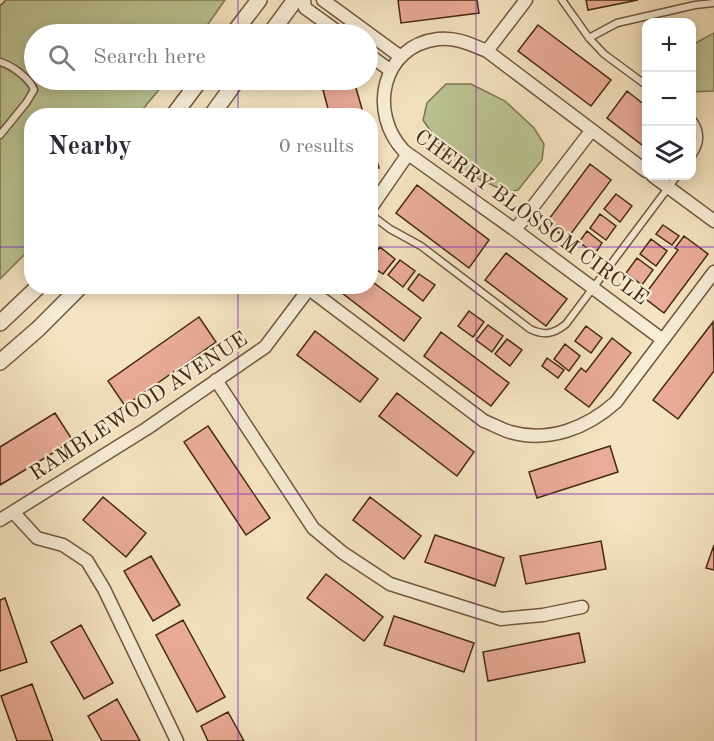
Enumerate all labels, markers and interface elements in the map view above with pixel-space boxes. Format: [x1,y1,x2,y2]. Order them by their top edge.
map controls [642,18,696,180]
button: + [642,18,696,72]
search box [24,24,378,90]
icon: search [45,41,78,74]
text: Search here [93,46,206,68]
button: − [642,72,696,126]
street label: CHERRY BLOSSOM CIRCLE [410,126,652,310]
button: layers [642,126,696,180]
text: Nearby [48,134,132,160]
text: 0 results [279,137,354,157]
street label: RAMBLEWOOD AVENUE [26,329,252,485]

